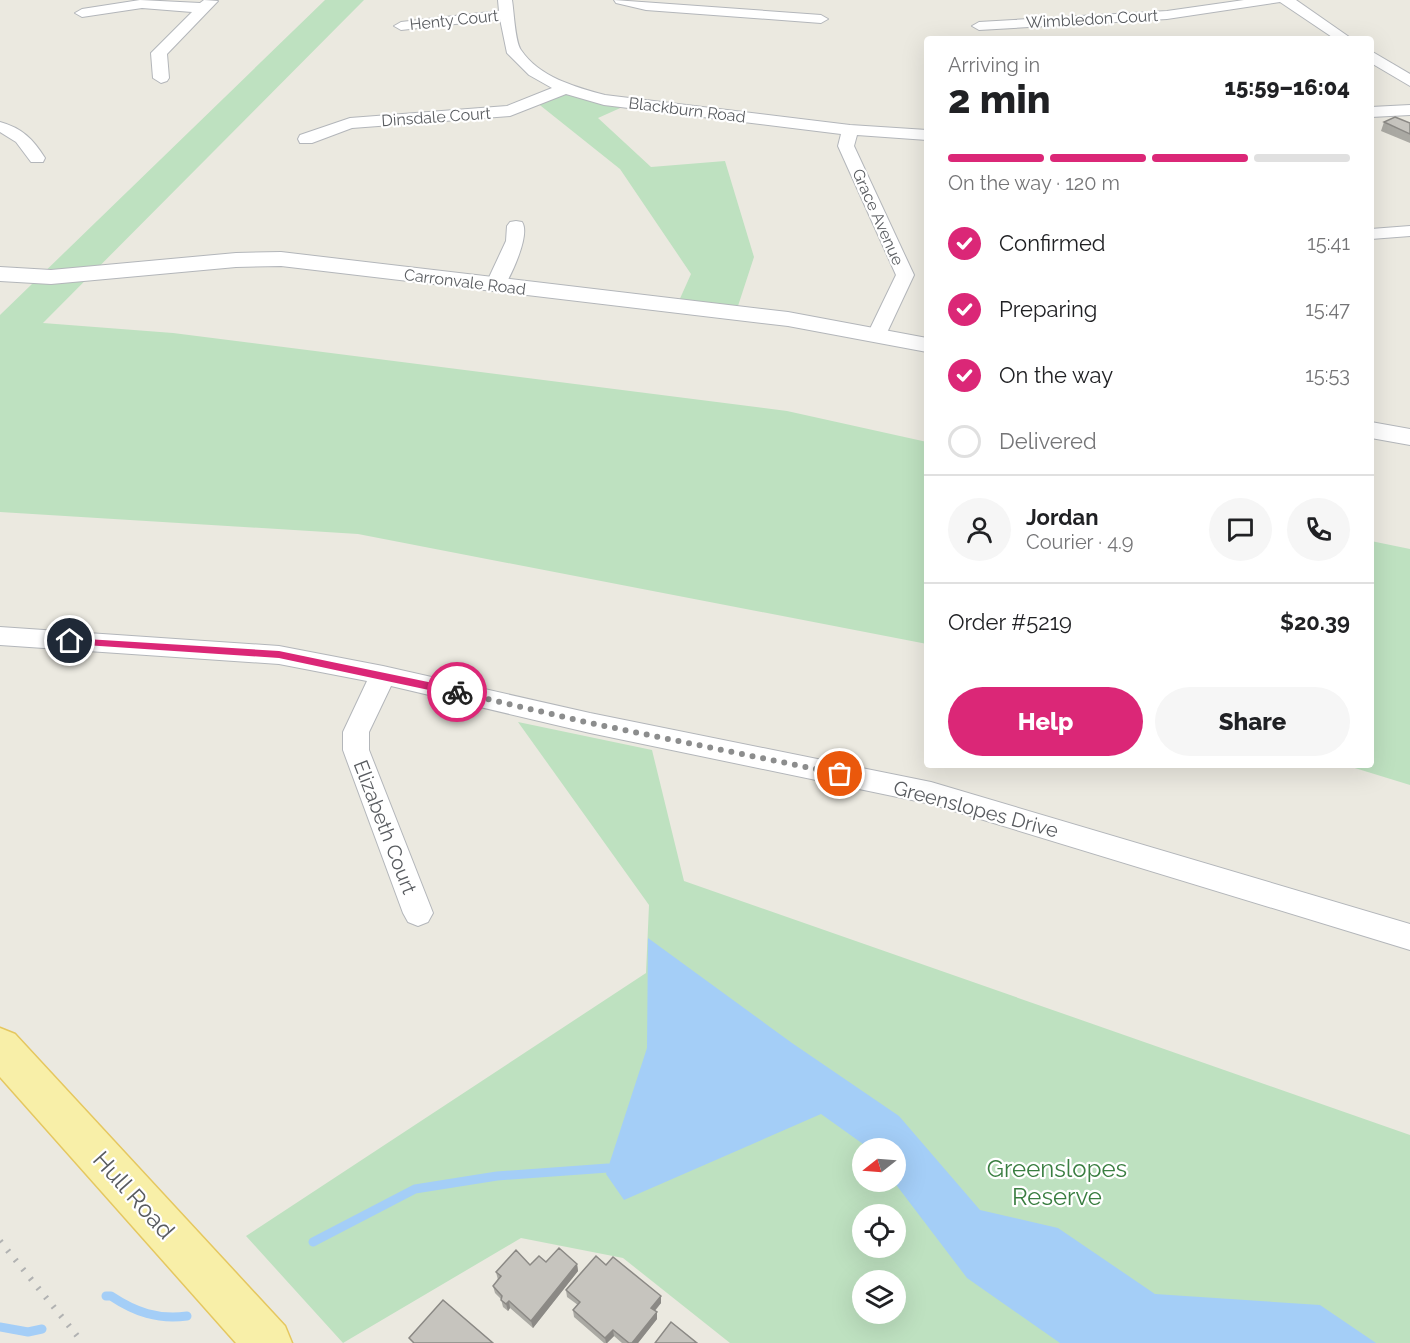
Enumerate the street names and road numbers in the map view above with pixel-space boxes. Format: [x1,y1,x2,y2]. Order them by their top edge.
street label: Henty Court [409,6,500,34]
street label: Wimbledon Court [1025,6,1159,32]
street label: Blackburn Road [627,93,747,127]
street label: Dinsdale Court [381,104,492,130]
street label: Grace Avenue [848,166,908,268]
street label: Carronvale Road [403,265,527,299]
street label: Elizabeth Court [348,757,422,898]
street label: Greenslopes Drive [891,775,1061,843]
street label: Hull Road [87,1145,181,1245]

